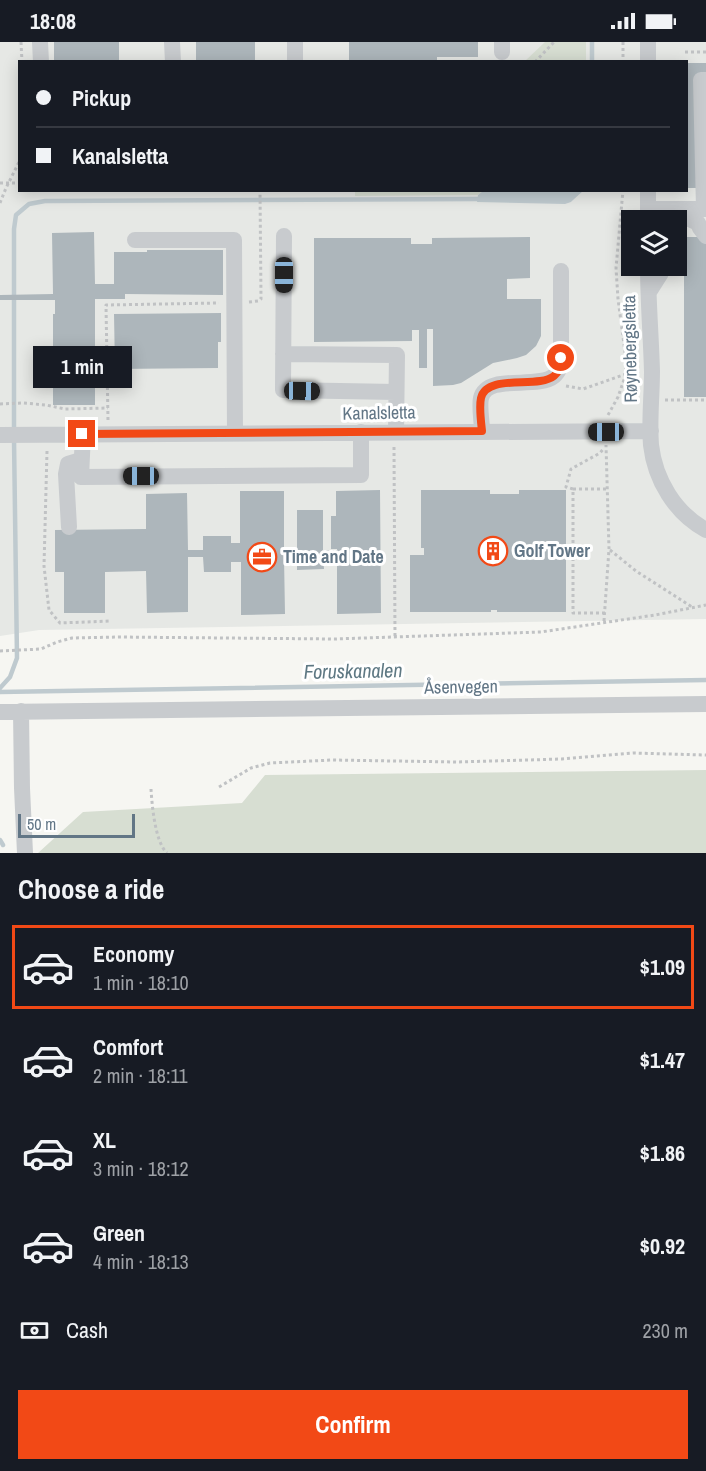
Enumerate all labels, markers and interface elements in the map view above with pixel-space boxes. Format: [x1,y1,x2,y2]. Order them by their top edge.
text: 18:08 [30,6,76,36]
text: Pickup [72,83,131,113]
text: Kanalsletta [72,141,168,171]
map controls [621,210,687,276]
button: layers [621,210,687,276]
car [275,257,293,293]
street label: Røynebergsletta [616,295,643,403]
route start [547,344,574,371]
callout: 1 min [32,347,132,389]
text: 1 min [61,353,104,380]
car [284,382,320,400]
street label: Kanalsletta [342,399,416,426]
route end [68,420,95,447]
car [588,423,624,441]
car [123,467,159,485]
building icon: Golf Tower [477,535,509,567]
place label: Golf Tower [514,538,590,563]
office icon: Time and Date [246,541,278,573]
place label: Time and Date [283,544,384,569]
water label: Foruskanalen [303,656,403,685]
street label: Åsenvegen [423,673,498,700]
scale bar [18,811,135,838]
text: 50 m [27,813,56,835]
text: Choose a ride [18,871,164,907]
text: Economy [93,939,174,969]
icon: car [21,940,75,994]
text: $1.09 [640,952,685,982]
text: 1 min · 18:10 [93,969,189,996]
text: Comfort [93,1032,163,1062]
icon: car [21,1033,75,1087]
text: $1.47 [640,1045,685,1075]
text: 2 min · 18:11 [93,1062,188,1089]
text: XL [93,1125,116,1155]
icon: car [21,1126,75,1180]
text: $1.86 [640,1138,685,1168]
text: 3 min · 18:12 [93,1155,189,1182]
text: Green [93,1218,145,1248]
icon: car [21,1219,75,1273]
text: $0.92 [640,1231,685,1261]
text: 4 min · 18:13 [93,1248,189,1275]
icon: cash [18,1314,51,1347]
text: Cash [66,1315,108,1345]
text: 230 m [642,1317,688,1344]
button: Confirm [18,1390,688,1459]

